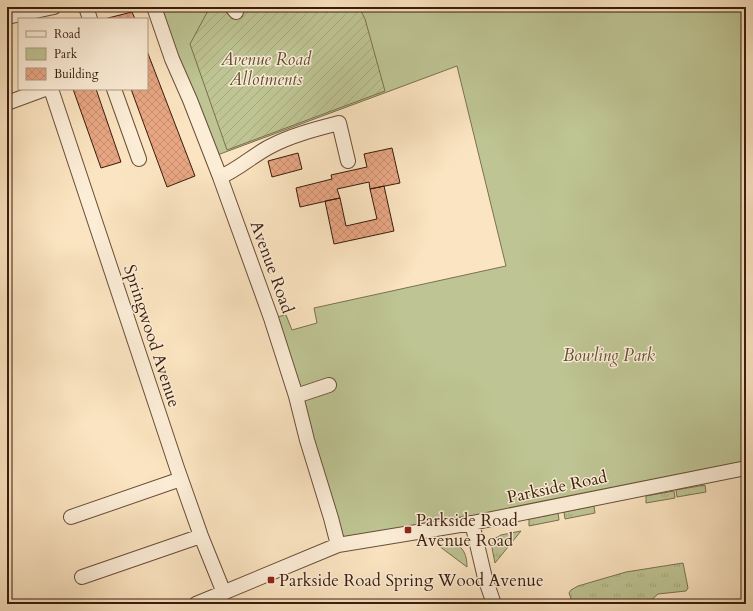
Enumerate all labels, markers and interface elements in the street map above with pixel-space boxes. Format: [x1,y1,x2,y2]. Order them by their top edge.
legend [18,18,148,90]
text: Road [54,26,81,42]
text: Park [54,46,78,62]
park label: Avenue Road Allotments [220,48,312,91]
text: Building [54,66,99,82]
street label: Avenue Road [245,217,299,317]
street label: Springwood Avenue [118,262,186,410]
park label: Bowling Park [563,344,656,367]
street label: Parkside Road [505,465,609,509]
place label: Parkside Road Avenue Road [416,509,518,552]
marker: Parkside Road Avenue Road [403,525,413,535]
place label: Parkside Road Spring Wood Avenue [279,569,544,592]
marker: Parkside Road Spring Wood Avenue [266,575,276,585]

